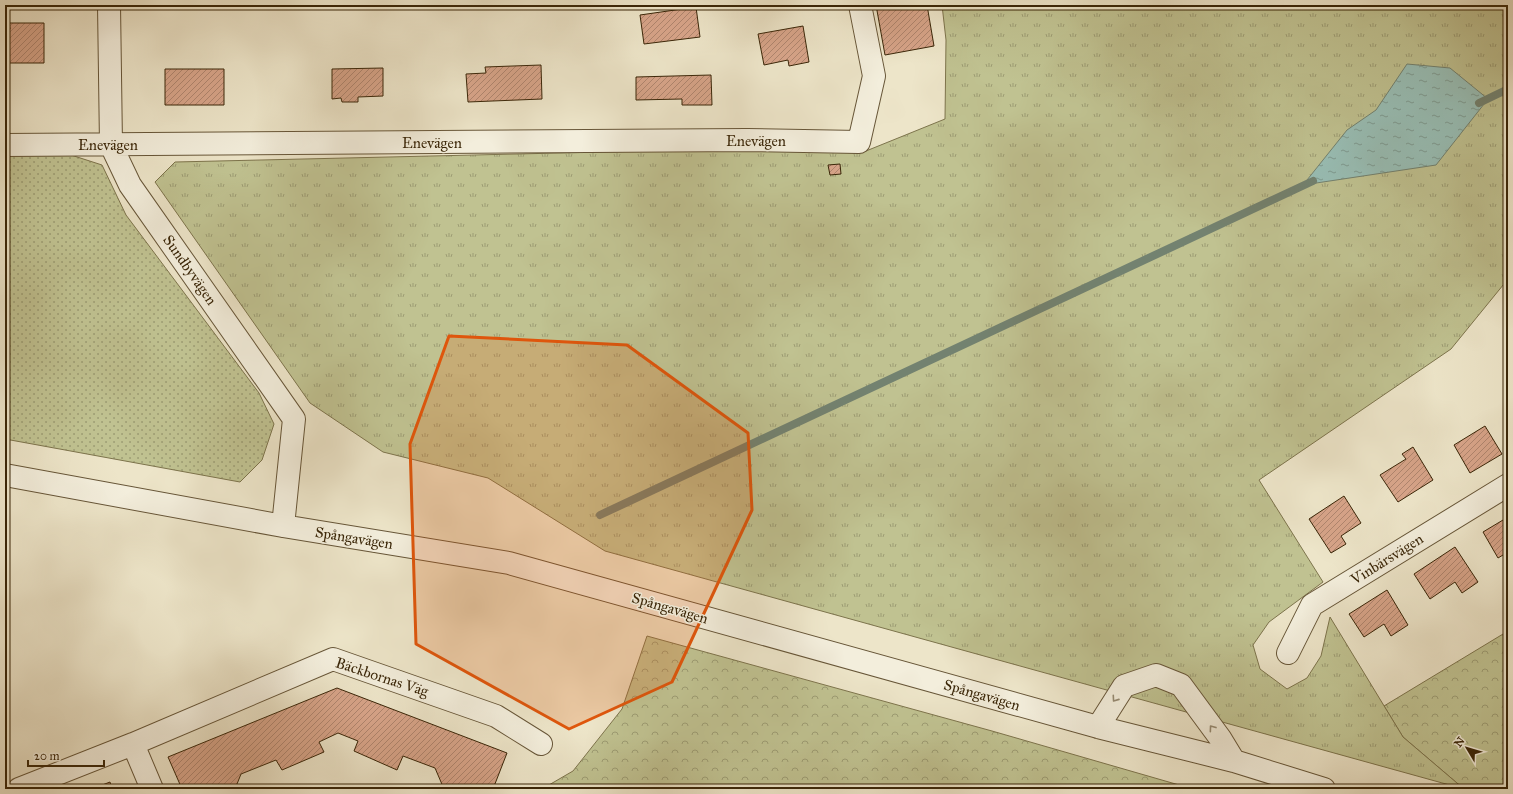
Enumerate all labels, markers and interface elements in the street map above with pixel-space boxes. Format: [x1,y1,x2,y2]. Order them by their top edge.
street label: Enevägen [726,132,786,150]
street label: Enevägen [402,134,462,152]
street label: Enevägen [78,136,138,154]
street label: Sundbyvägen [159,232,221,308]
street label: Spångavägen [314,523,394,553]
street label: Vinbärsvägen [1347,530,1427,589]
street label: Spångavägen [630,589,710,627]
street label: Bäckbornas Väg [333,653,432,701]
street label: Spångavägen [942,676,1022,714]
one-way arrow [1112,695,1120,702]
one-way arrow [1210,725,1217,732]
north arrow [1447,728,1487,768]
text: N [1452,734,1468,750]
scale bar [28,742,104,768]
text: 20 m [34,749,60,763]

